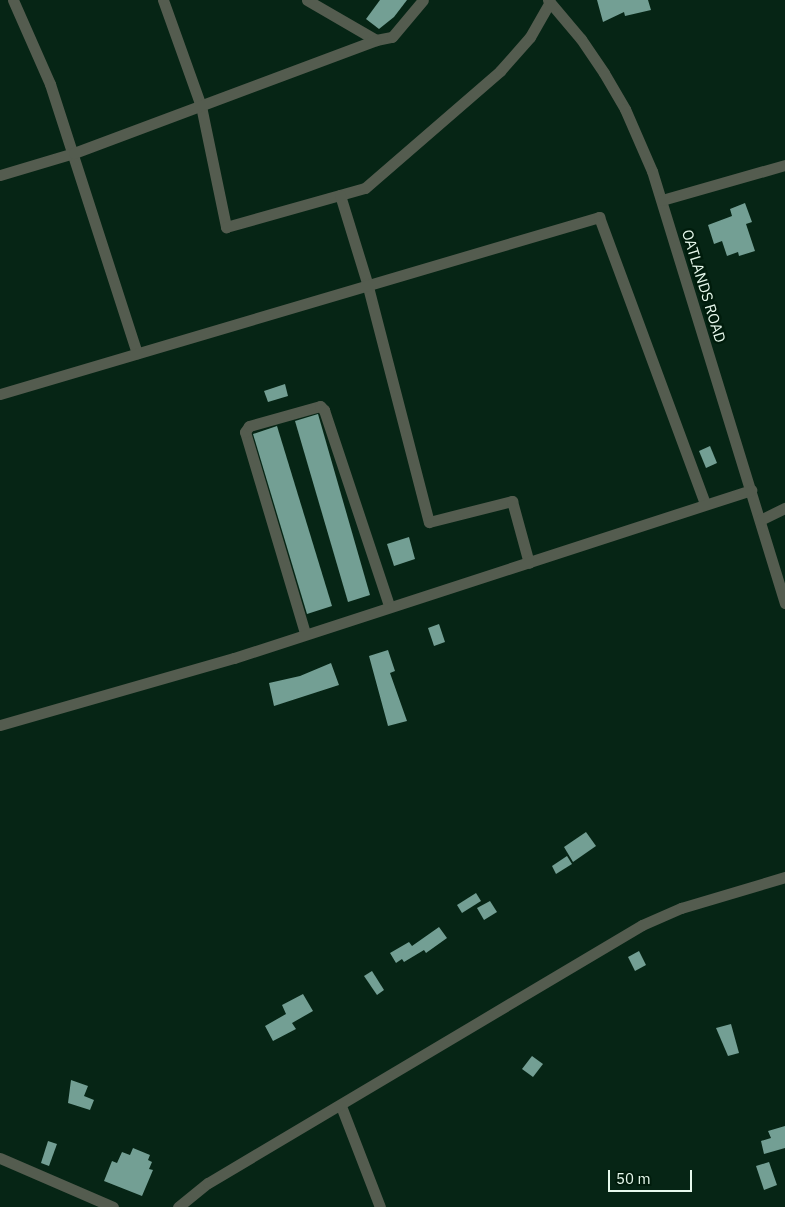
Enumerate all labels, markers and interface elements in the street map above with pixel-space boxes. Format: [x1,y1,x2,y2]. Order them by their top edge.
street label: OATLANDS ROAD [678,227,730,345]
scale bar [610,1160,694,1192]
text: 50 m [616,1169,651,1188]

